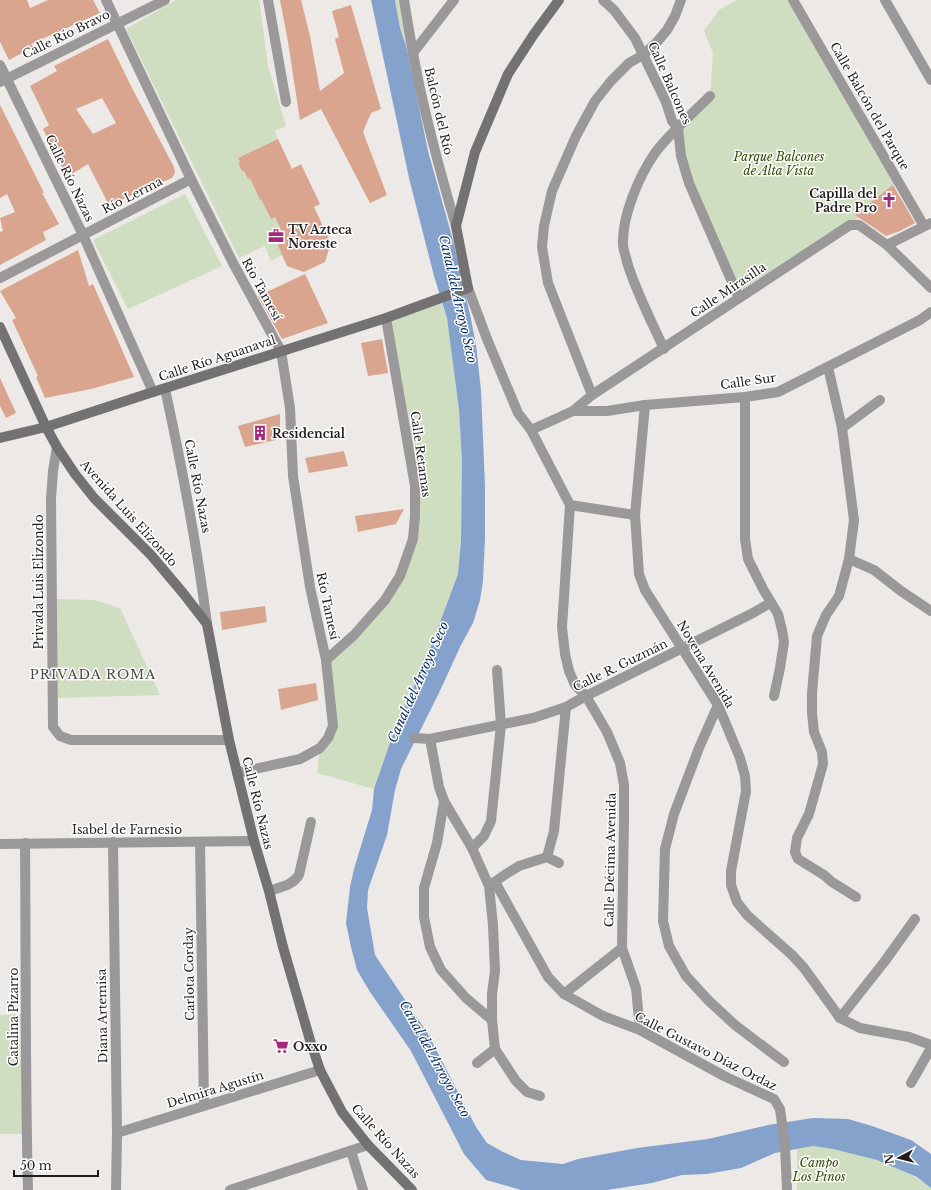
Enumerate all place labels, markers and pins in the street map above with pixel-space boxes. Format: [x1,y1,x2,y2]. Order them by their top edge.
place label: Capilla del Padre Pro [809,186,878,215]
church icon: Capilla del Padre Pro [880,191,898,209]
place label: TV Azteca Noreste [288,222,352,251]
office icon: TV Azteca Noreste [267,227,285,245]
building icon: Residencial [251,424,269,442]
place label: Residencial [272,426,346,441]
supermarket icon: Oxxo [272,1037,290,1055]
place label: Oxxo [293,1039,327,1054]

